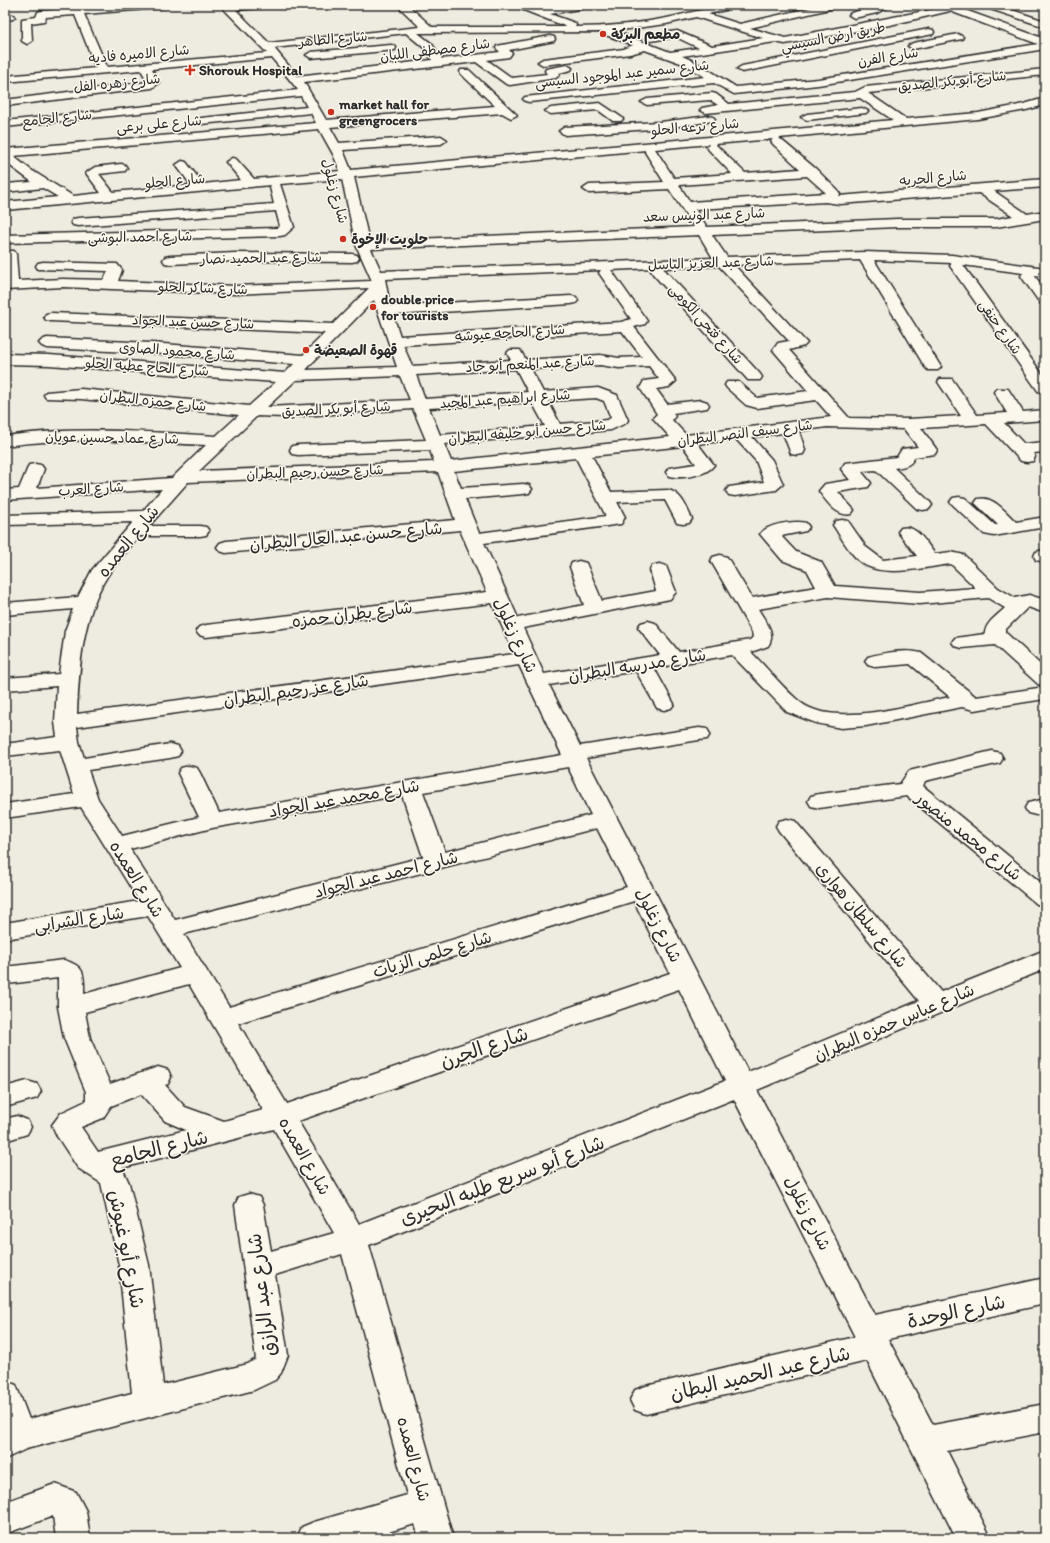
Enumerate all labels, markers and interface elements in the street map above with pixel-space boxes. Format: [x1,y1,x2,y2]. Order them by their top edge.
street label: طريق ارض السيسي [779,19,887,59]
place label: مطعم البركة [611,26,680,45]
street label: شارع الطاهر [297,28,368,52]
marker: مطعم البركة [598,29,608,39]
street label: شارع مصطفى اللبان [379,35,491,66]
street label: شارع الاميره فاديه [88,41,190,68]
street label: شارع الفرن [857,44,920,71]
street label: شارع سمير عبد الموجود السيسى [534,56,710,93]
place label: Shorouk Hospital [199,62,303,79]
marker: Shorouk Hospital [184,64,196,76]
street label: شارع أبو بكر الصديق [897,67,1007,96]
street label: شارع زهره الفل [73,70,161,97]
place label: market hall for greengrocers [338,96,430,129]
street label: شارع الجامع [21,106,93,132]
marker: market hall for greengrocers [326,107,336,117]
street label: شارع على برعى [116,112,202,137]
street label: شارع ترعه الحلو [649,115,740,140]
street label: شارع زغلول [317,157,352,226]
street label: شارع الحريه [899,167,967,190]
street label: شارع الحلو [143,170,206,193]
street label: شارع عبد الونيس سعد [642,204,766,227]
street label: شارع احمد البوشى [88,228,192,247]
place label: حلويت الإخوة [351,231,428,249]
marker: حلويت الإخوة [338,234,348,244]
street label: شارع عبد الحميد نصار [199,248,322,269]
street label: شارع عبد العزيز الباسل [648,252,774,275]
street label: شارع شاكر الحلو [157,278,248,299]
street label: شارع فتحى الكومى [665,280,746,368]
place label: double price for tourists [381,291,455,324]
street label: شارع حنفى [974,296,1025,358]
marker: double price for tourists [368,302,378,312]
street label: شارع حسن عبد الجواد [132,311,254,334]
street label: شارع الحاجه عيوشه [454,321,566,346]
street label: شارع محمود الصاوى [118,338,236,365]
place label: قهوة الصعيضة [314,342,397,360]
marker: قهوة الصعيضة [301,345,311,355]
street label: شارع عبد المنعم أبو جاد [465,352,595,378]
street label: شارع الحاج عطيه الحلو [83,354,210,381]
street label: شارع ابراهيم عبد المجيد [439,386,571,414]
street label: شارع حمزه البطران [99,387,207,416]
street label: شارع أبو بكر الصديق [281,398,391,421]
street label: شارع سيف النصر البطران [676,416,814,451]
street label: شارع حسن أبو خليفه البطران [447,417,607,448]
street label: شارع عماد حسين عويان [45,428,179,449]
street label: شارع حسن رحيم البطران [246,461,384,485]
street label: شارع العرب [58,478,124,501]
street label: شارع العمده [93,501,165,582]
street label: شارع حسن عبد العال البطران [249,518,444,556]
street label: شارع زغلول [488,594,542,677]
street label: شارع بطران حمزه [290,597,414,633]
street label: شارع مدرسه البطران [567,644,708,688]
street label: شارع عز رحيم البطران [222,670,370,713]
street label: شارع محمد عبد الجواد [267,775,421,823]
street label: شارع محمد منصور [910,786,1026,886]
street label: شارع العمده [104,837,168,922]
street label: شارع احمد عبد الجواد [312,846,460,903]
street label: شارع سلطان هوارى [811,858,912,973]
street label: شارع زغلول [630,885,686,966]
street label: شارع الشرابى [33,902,126,938]
street label: شارع حلمى الزيات [370,926,495,984]
street label: شارع عباس حمزه البطران [811,979,978,1067]
street label: شارع الجرن [437,1021,532,1075]
street label: شارع العمده [273,1114,335,1199]
street label: شارع الجامع [107,1124,211,1175]
street label: شارع أبو سريع طلبه البحيرى [396,1130,609,1233]
street label: شارع زغلول [779,1173,835,1254]
street label: شارع أبو غبوش [102,1188,150,1311]
street label: شارع عبد الرازق [242,1232,282,1358]
street label: شارع الوحدة [905,1289,1008,1335]
street label: شارع عبد الحميد البطان [667,1341,853,1407]
street label: شارع العمده [391,1415,435,1504]

